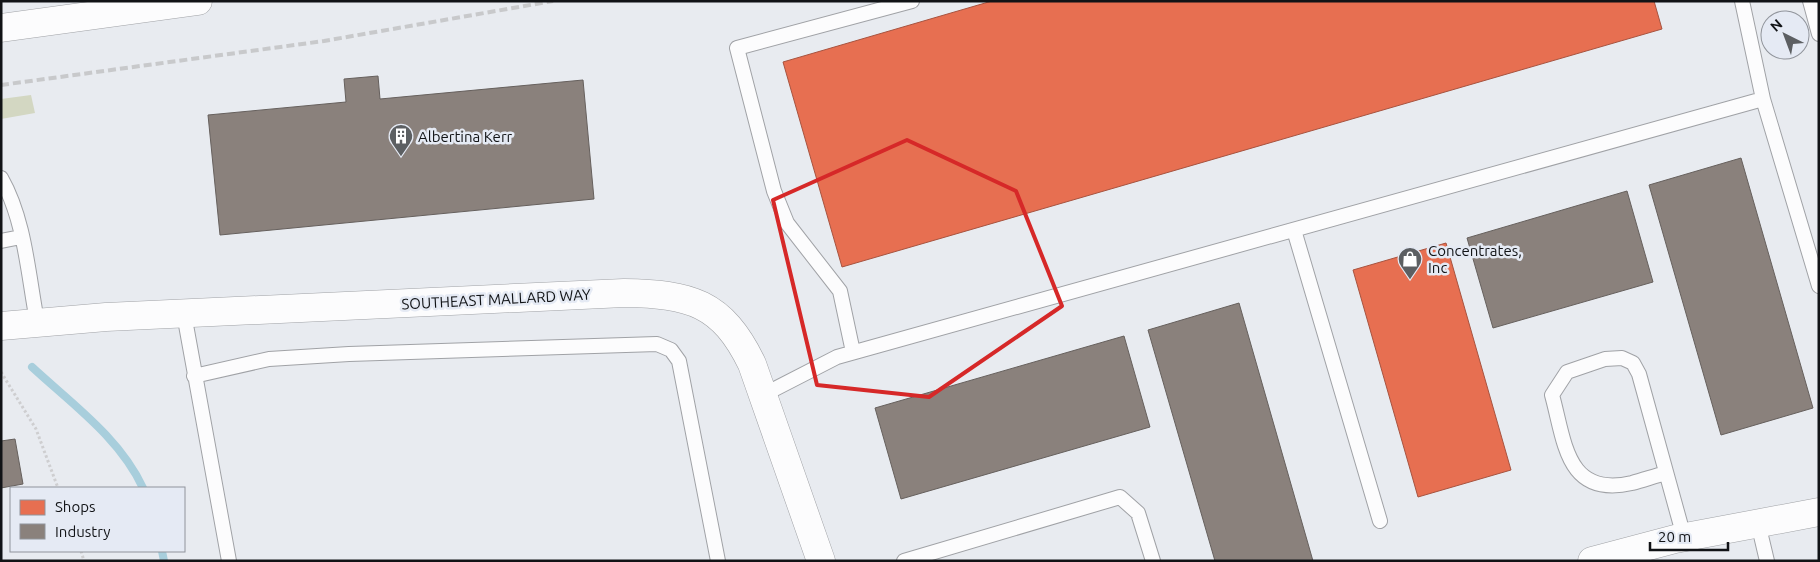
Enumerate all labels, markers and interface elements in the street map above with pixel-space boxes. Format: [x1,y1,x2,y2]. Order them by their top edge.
north arrow [1760,10,1810,60]
text: N [1767,16,1786,35]
building icon: Albertina Kerr [388,123,414,157]
place label: Albertina Kerr [418,128,513,145]
place label: Concentrates, Inc [1428,242,1522,276]
shop icon: Concentrates, Inc [1397,246,1423,280]
street label: SOUTHEAST MALLARD WAY [401,286,591,312]
legend [10,487,185,552]
text: Shops [55,498,96,515]
scale bar [1650,520,1728,552]
text: Industry [55,523,110,540]
text: 20 m [1658,528,1691,545]

